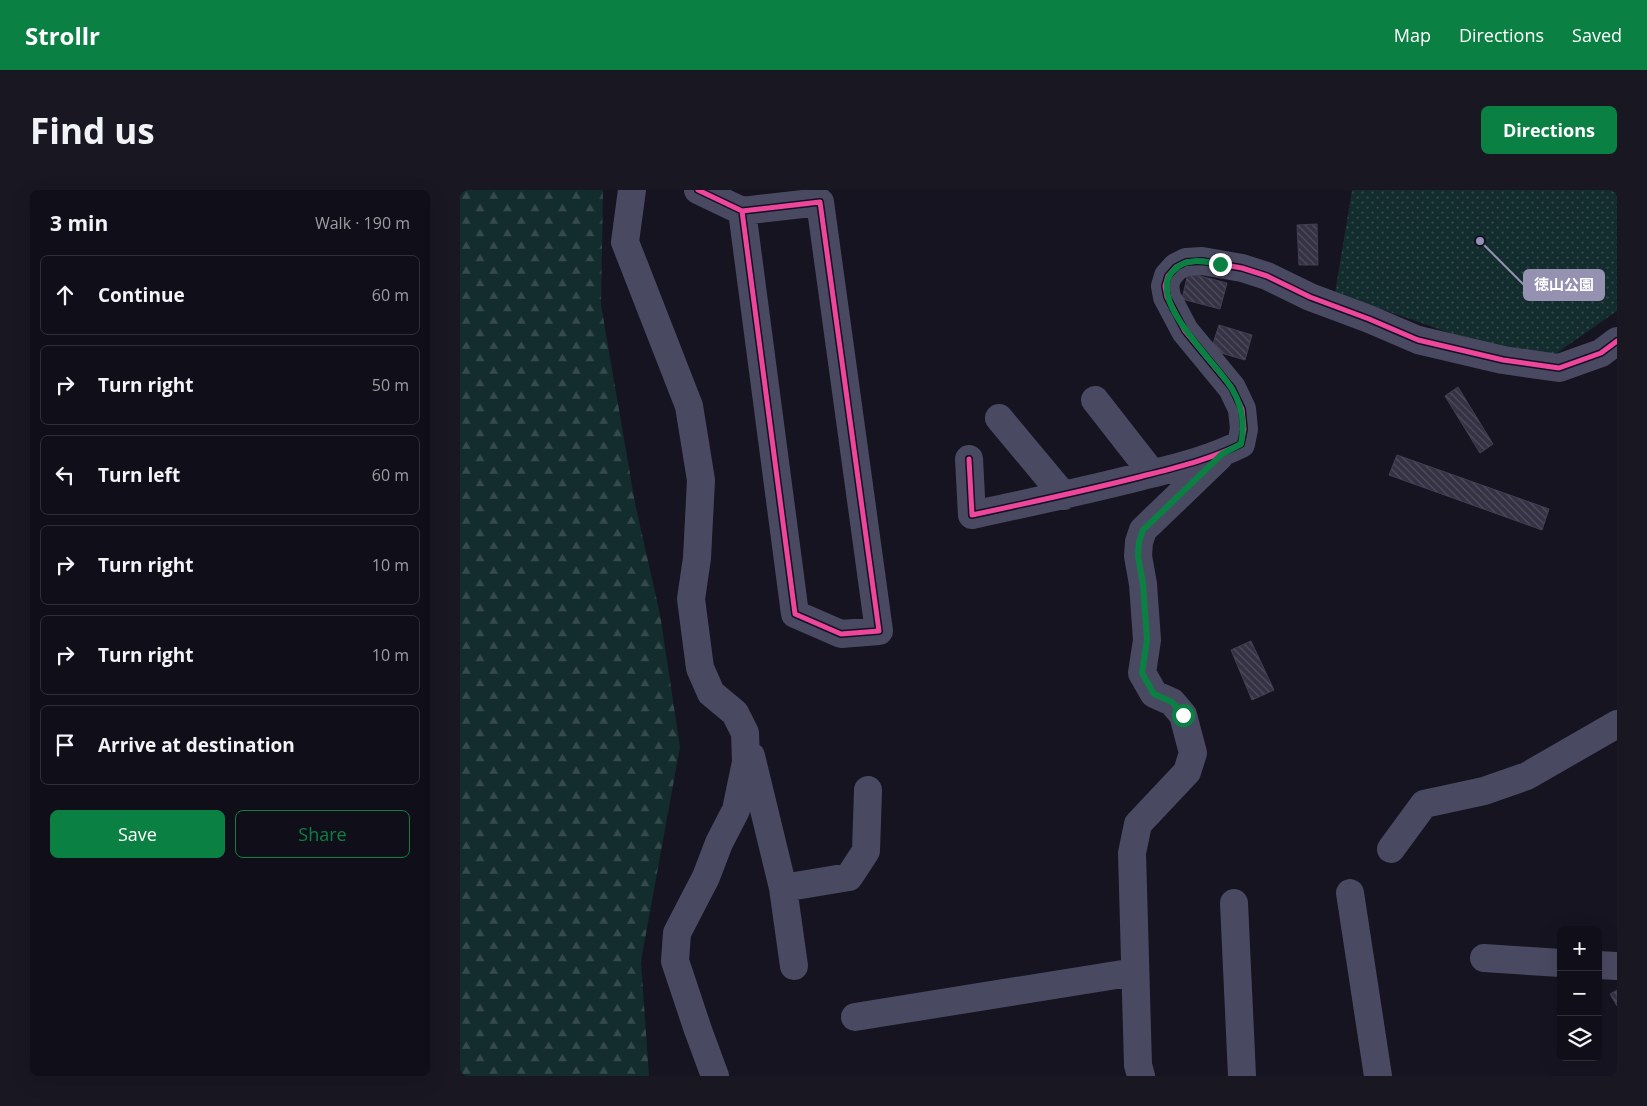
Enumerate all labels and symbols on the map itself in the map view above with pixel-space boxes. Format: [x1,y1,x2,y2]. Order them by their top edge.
route end [1209,253,1232,276]
callout: 徳山公園 [1524,270,1604,300]
text: 徳山公園 [1534,274,1594,294]
route start [1172,704,1195,727]

